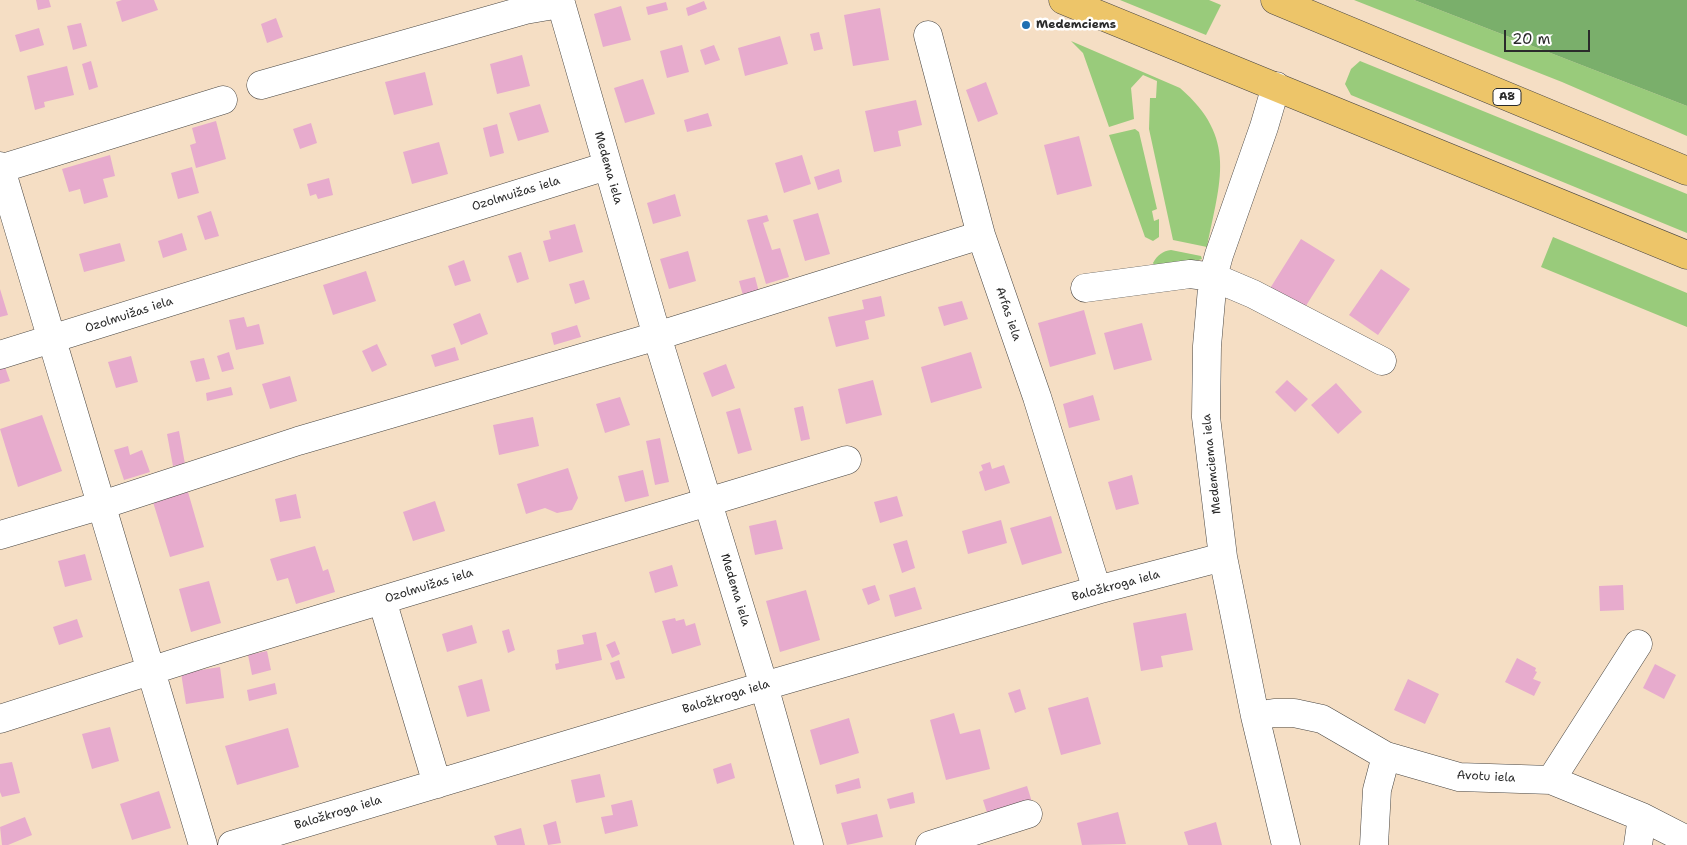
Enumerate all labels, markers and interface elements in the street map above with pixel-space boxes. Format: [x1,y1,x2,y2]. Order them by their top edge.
place label: Medemciems [1036,18,1116,32]
marker: Medemciems [1020,19,1032,31]
scale bar [1507,20,1593,52]
text: 20 m [1512,29,1551,49]
road number: A8 [1493,88,1521,105]
street label: Medema iela [591,130,625,206]
street label: Ozolmuižas iela [470,174,562,214]
street label: Arfas iela [992,285,1024,343]
street label: Ozolmuižas iela [83,294,175,336]
street label: Medemciema iela [1200,413,1224,515]
street label: Medema iela [717,552,753,628]
street label: Ozolmuižas iela [383,566,475,606]
street label: Baložkroga iela [1070,567,1162,605]
street label: Baložkroga iela [681,677,771,717]
street label: Avotu iela [1456,768,1516,786]
street label: Baložkroga iela [293,793,383,833]

